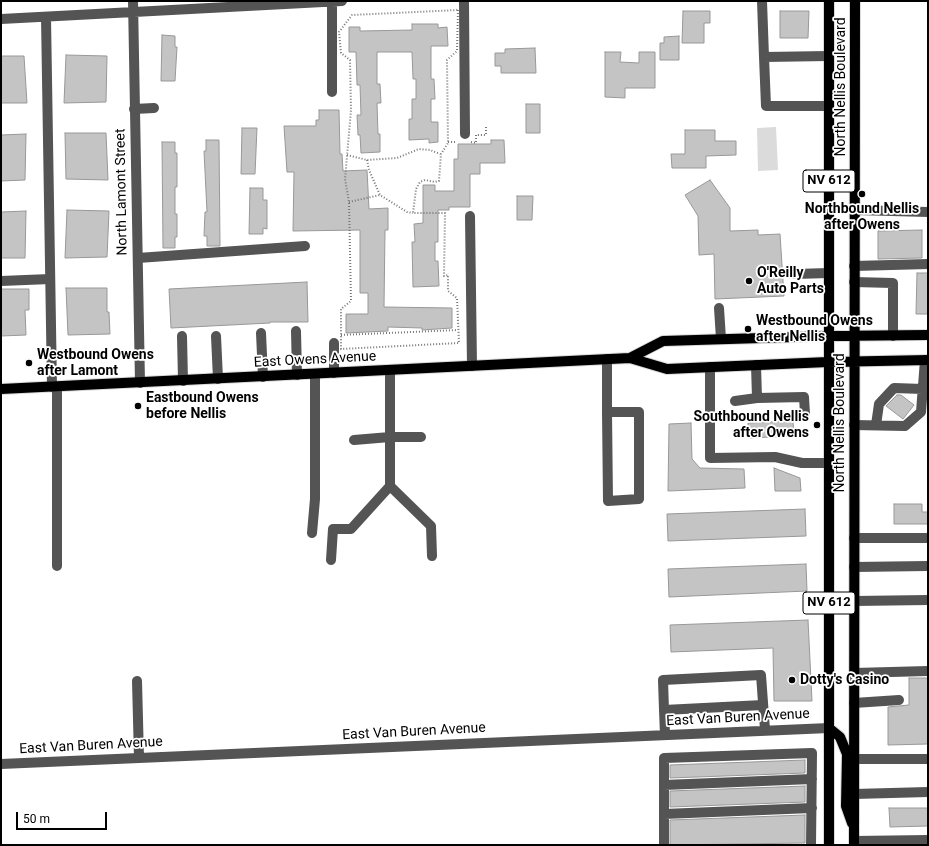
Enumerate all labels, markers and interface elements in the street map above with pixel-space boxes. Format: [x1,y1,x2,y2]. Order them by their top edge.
street label: North Nellis Boulevard [833,17,849,157]
street label: North Lamont Street [112,128,132,256]
road number: NV 612 [803,170,855,192]
marker: Northbound Nellis after Owens [857,189,867,199]
place label: Northbound Nellis after Owens [805,201,919,234]
place label: O'Reilly Auto Parts [757,265,824,298]
marker: O'Reilly Auto Parts [744,276,754,286]
place label: Westbound Owens after Nellis [756,313,873,346]
marker: Westbound Owens after Nellis [743,324,753,334]
place label: Westbound Owens after Lamont [37,347,154,380]
street label: East Owens Avenue [253,348,377,372]
street label: North Nellis Boulevard [832,353,848,493]
marker: Westbound Owens after Lamont [24,358,34,368]
place label: Eastbound Owens before Nellis [146,390,259,422]
marker: Eastbound Owens before Nellis [133,401,143,411]
place label: Southbound Nellis after Owens [693,409,809,442]
marker: Southbound Nellis after Owens [812,420,822,430]
road number: NV 612 [803,592,855,614]
place label: Dotty's Casino [800,672,889,688]
marker: Dotty's Casino [787,675,797,685]
street label: East Van Buren Avenue [666,706,810,730]
street label: East Van Buren Avenue [342,720,486,744]
street label: East Van Buren Avenue [19,734,163,758]
scale bar [18,804,109,830]
text: 50 m [23,812,50,826]

